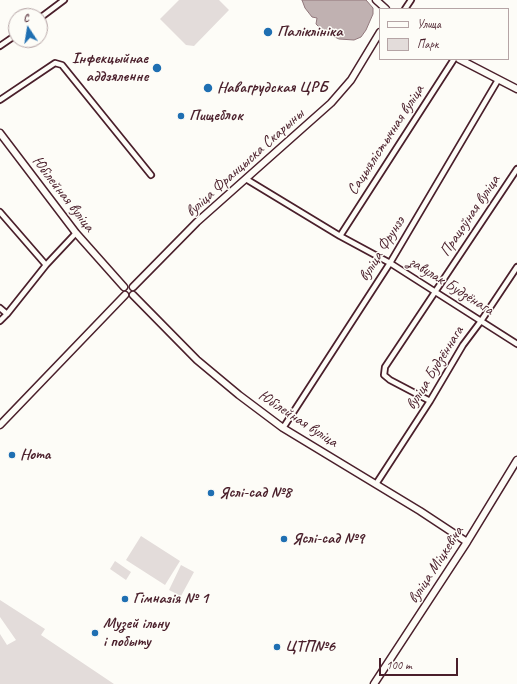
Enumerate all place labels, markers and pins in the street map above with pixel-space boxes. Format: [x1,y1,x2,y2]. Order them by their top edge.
place label: Паліклініка [277,22,342,42]
marker: Паліклініка [262,26,274,38]
place label: Інфекцыйнае аддзяленне [72,49,148,87]
marker: Інфекцыйнае аддзяленне [151,62,163,74]
place label: Навагрудская ЦРБ [217,78,328,98]
marker: Навагрудская ЦРБ [202,82,214,94]
place label: Пищеблок [189,106,243,126]
marker: Пищеблок [176,111,186,121]
place label: Нота [20,445,51,465]
marker: Нота [7,450,17,460]
place label: Яслі-сад №8 [219,483,291,503]
marker: Яслі-сад №8 [206,488,216,498]
place label: Яслі-сад №9 [292,529,364,549]
marker: Яслі-сад №9 [279,534,289,544]
place label: Гімназія № 1 [133,589,208,609]
marker: Гімназія № 1 [120,594,130,604]
place label: Музей ільну і побыту [103,614,169,652]
marker: Музей ільну і побыту [90,628,100,638]
place label: ЦТП№6 [285,637,335,657]
marker: ЦТП№6 [272,642,282,652]

